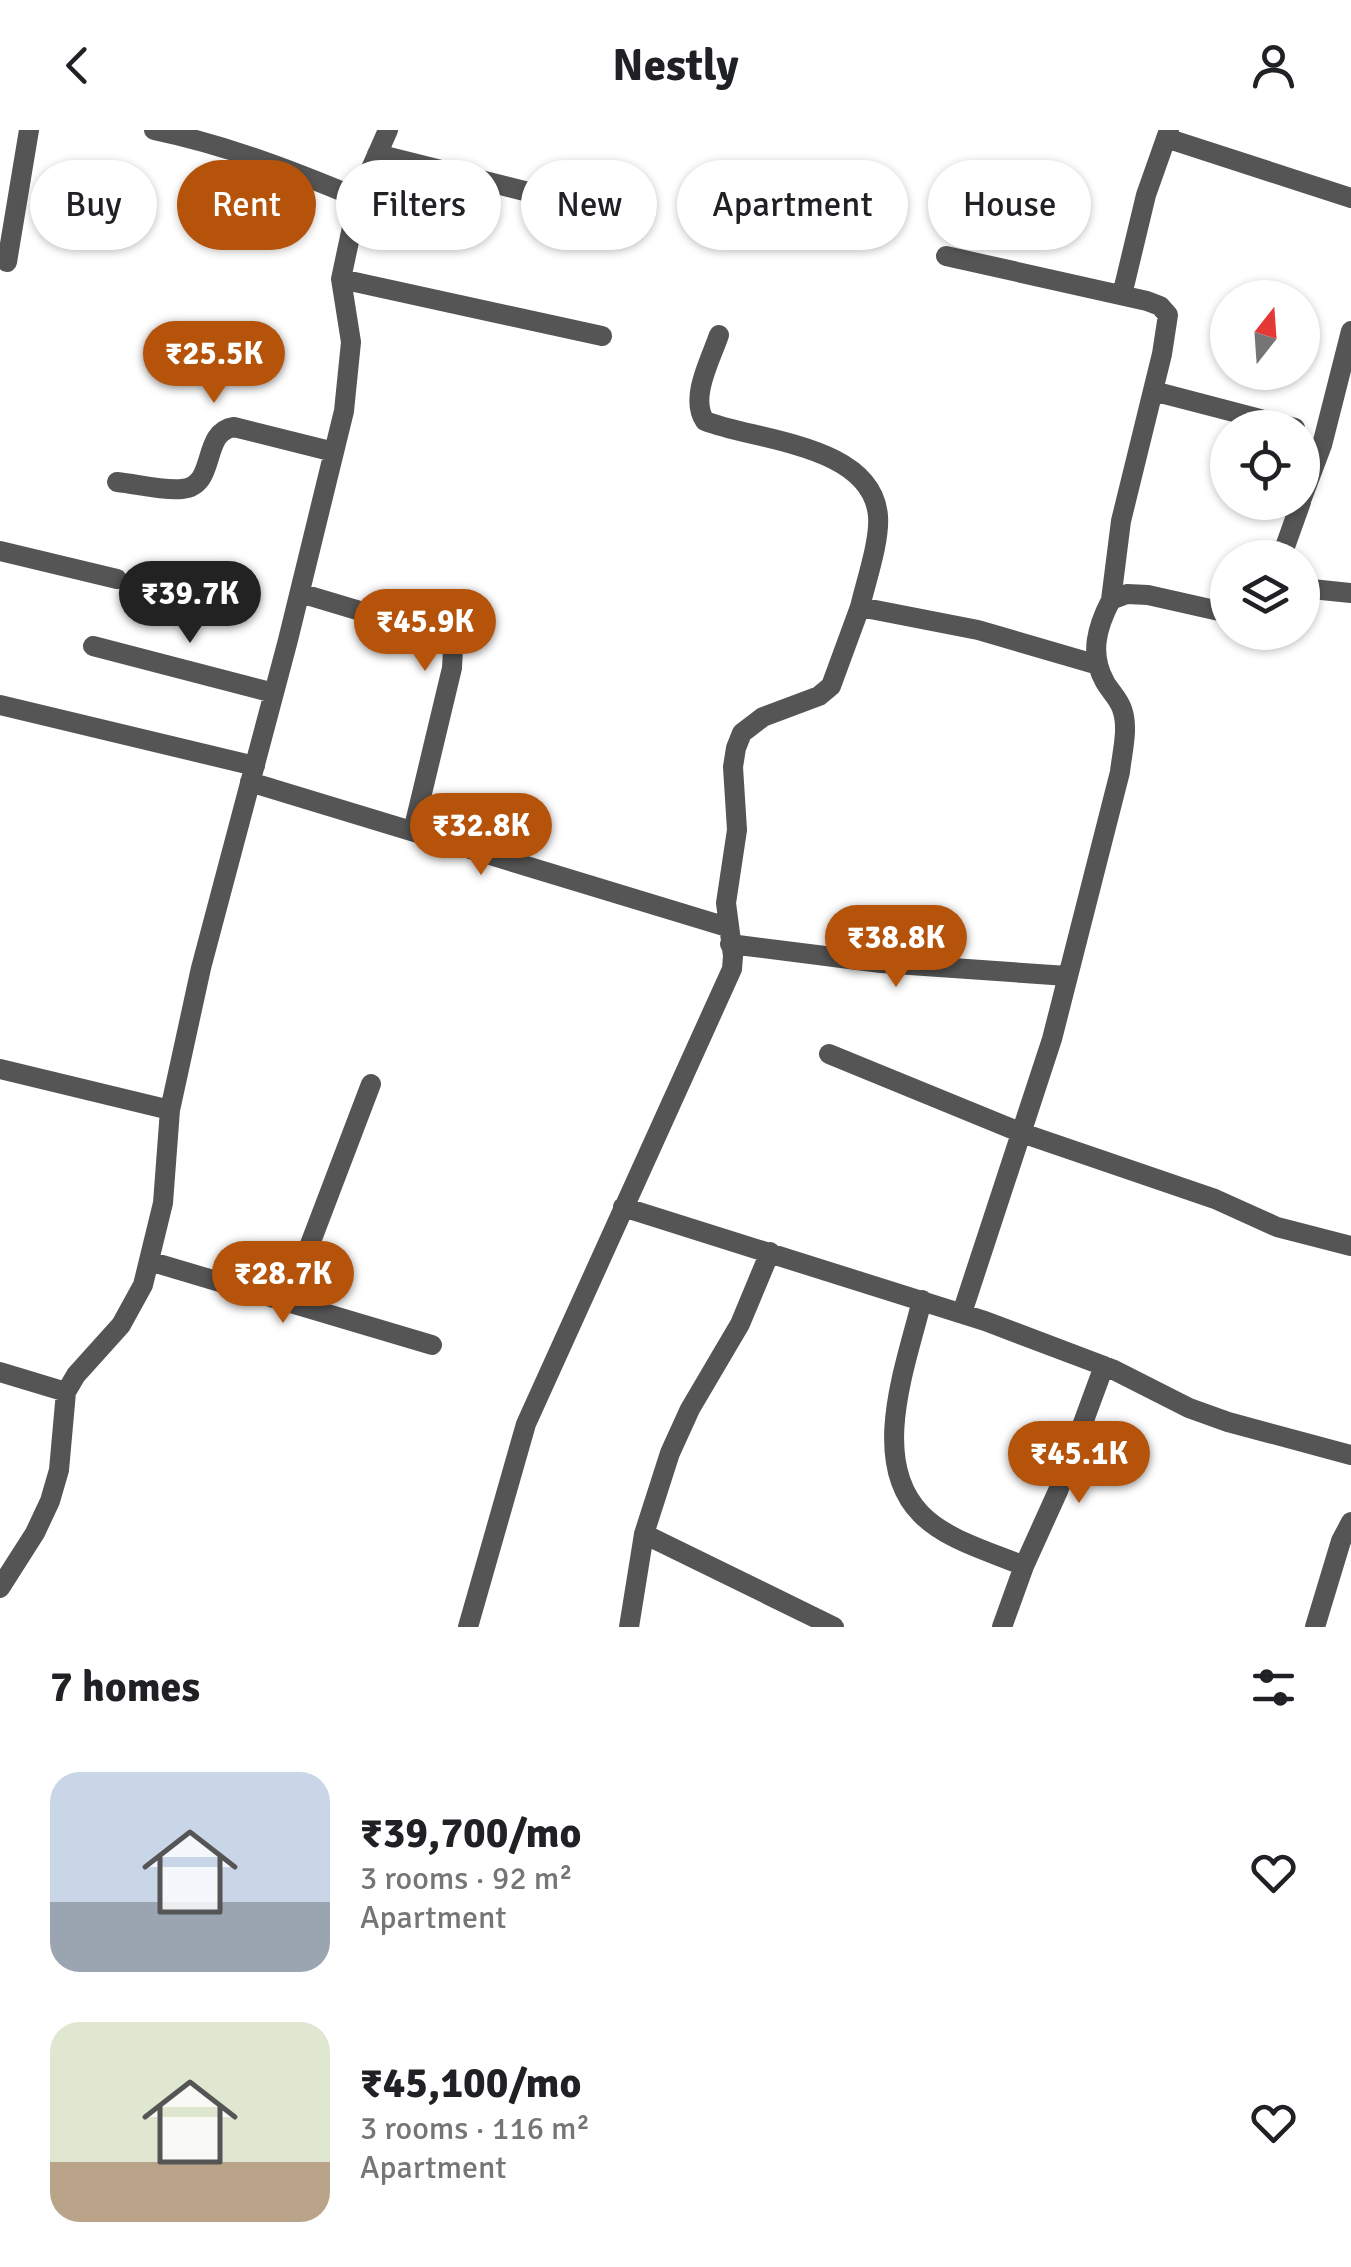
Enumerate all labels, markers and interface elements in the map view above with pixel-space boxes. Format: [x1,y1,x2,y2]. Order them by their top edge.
icon: back [50,38,105,93]
text: Nestly [612,38,739,93]
icon: person [1246,38,1301,93]
chip: Buy [30,160,157,250]
chip: Rent [177,160,316,250]
chip: Filters [336,160,501,250]
chip: New [521,160,657,250]
chip: Apartment [677,160,908,250]
chip: House [928,160,1091,250]
north arrow [1210,280,1320,390]
map controls [1210,280,1320,650]
pin: ₹25.5K [133,321,295,406]
text: ₹25.5K [165,334,263,373]
button: locate [1210,410,1320,520]
button: layers [1210,540,1320,650]
pin: ₹39.7K [109,561,271,646]
text: ₹39.7K [141,574,239,613]
pin: ₹45.9K [344,589,506,674]
text: ₹45.9K [376,602,474,641]
pin: ₹32.8K [400,793,562,878]
text: ₹32.8K [432,806,530,845]
pin: ₹38.8K [815,905,977,990]
text: ₹38.8K [847,918,945,957]
pin: ₹28.7K [202,1241,364,1326]
text: ₹28.7K [234,1254,332,1293]
pin: ₹45.1K [998,1421,1160,1506]
text: ₹45.1K [1030,1434,1128,1473]
icon: filters [1246,1660,1301,1715]
text: 7 homes [50,1662,200,1713]
text: ₹39,700/mo [360,1808,581,1859]
icon: home [130,1812,250,1932]
icon: heart [1246,1845,1301,1900]
text: 3 rooms · 92 m² [360,1859,573,1898]
text: Apartment [360,1898,507,1937]
text: ₹45,100/mo [360,2058,581,2109]
icon: home [130,2062,250,2182]
icon: heart [1246,2095,1301,2150]
text: 3 rooms · 116 m² [360,2109,590,2148]
text: Apartment [360,2148,507,2187]

